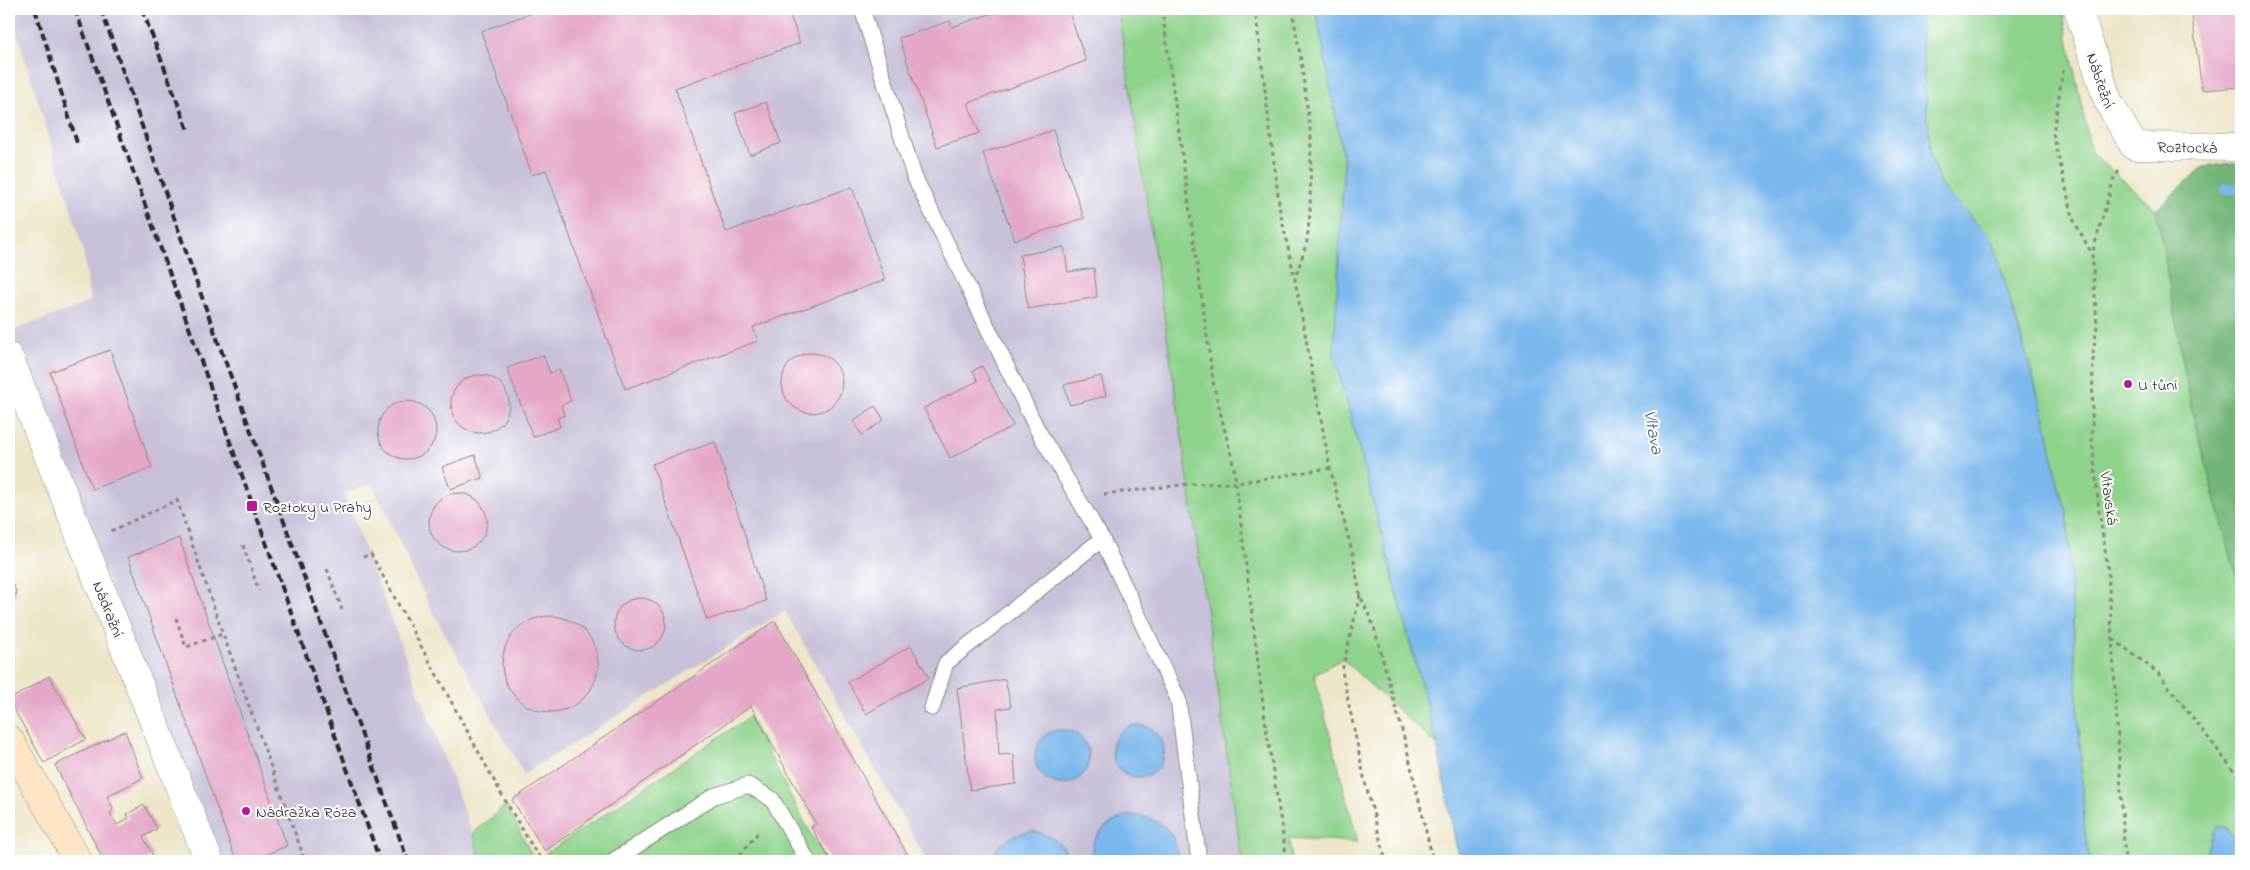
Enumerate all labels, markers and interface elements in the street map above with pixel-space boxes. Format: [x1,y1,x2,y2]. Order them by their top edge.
street label: Nábřežní [2079,50,2120,114]
street label: Roztocká [2157,136,2217,161]
place label: U tůní [2138,374,2177,398]
marker: U tůní [2122,378,2134,390]
water label: Vltava [1635,408,1669,457]
street label: Vltavská [2092,469,2124,527]
place label: Roztoky u Prahy [263,496,372,520]
marker: Roztoky u Prahy [245,499,259,513]
street label: Nádražní [85,578,129,642]
place label: Nádražka Róza [256,801,356,825]
marker: Nádražka Róza [240,805,252,817]

